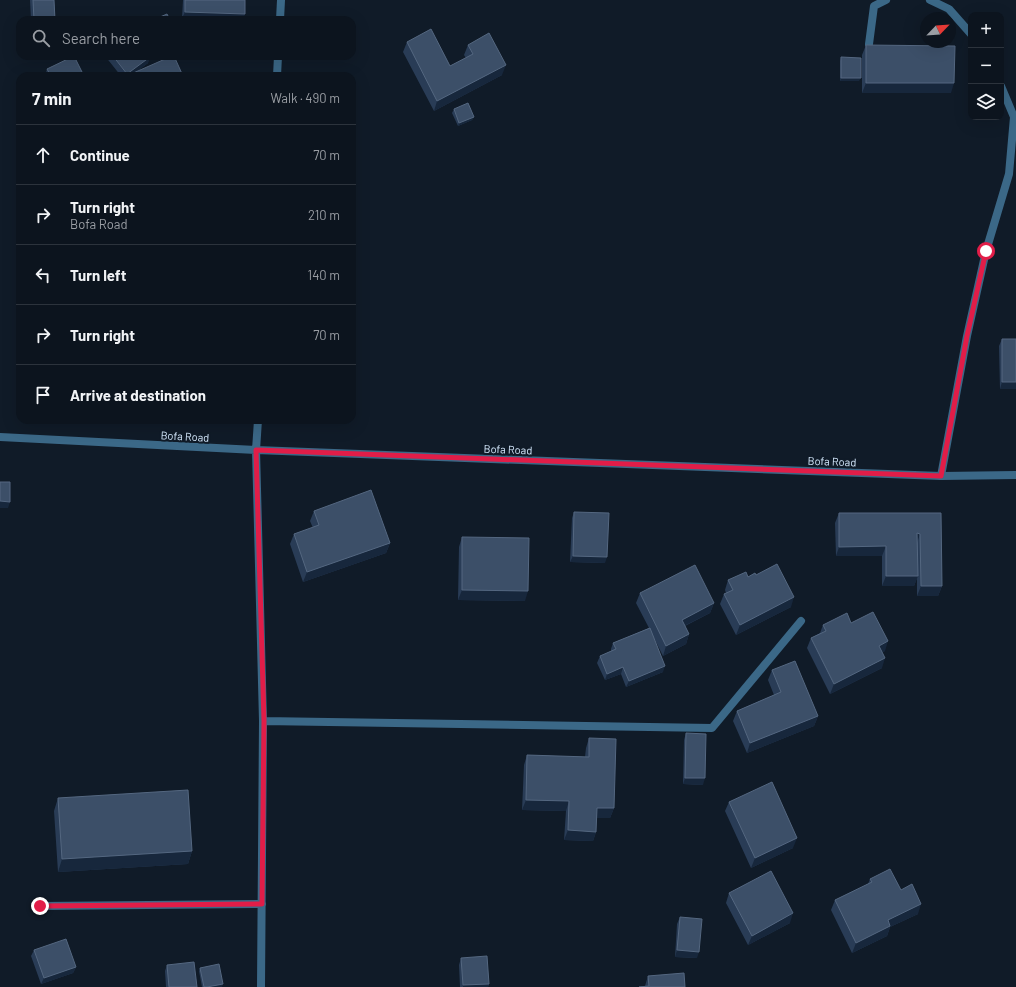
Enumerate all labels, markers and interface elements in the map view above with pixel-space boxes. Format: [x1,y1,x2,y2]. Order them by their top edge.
north arrow [920,12,956,48]
map controls [968,12,1004,120]
button: + [968,12,1004,48]
search box [16,16,356,60]
icon: search [30,27,52,49]
text: Search here [62,29,140,47]
button: − [968,48,1004,84]
button: layers [968,84,1004,120]
text: 7 min [32,88,72,108]
text: Walk · 490 m [270,90,340,106]
icon: ahead [32,144,54,166]
text: Continue [70,146,130,164]
text: 70 m [313,147,340,163]
text: Turn right [70,198,135,216]
icon: right [32,204,54,226]
text: 210 m [308,207,340,223]
text: Bofa Road [70,216,128,232]
route start [977,242,995,260]
icon: left [32,264,54,286]
text: Turn left [70,266,126,284]
text: 140 m [308,267,340,283]
icon: right [32,324,54,346]
text: Turn right [70,326,135,344]
text: 70 m [313,327,340,343]
icon: arrive [32,384,54,406]
text: Arrive at destination [70,386,206,404]
street label: Bofa Road [160,428,210,444]
street label: Bofa Road [483,442,533,456]
street label: Bofa Road [807,454,857,468]
route end [31,897,49,915]

